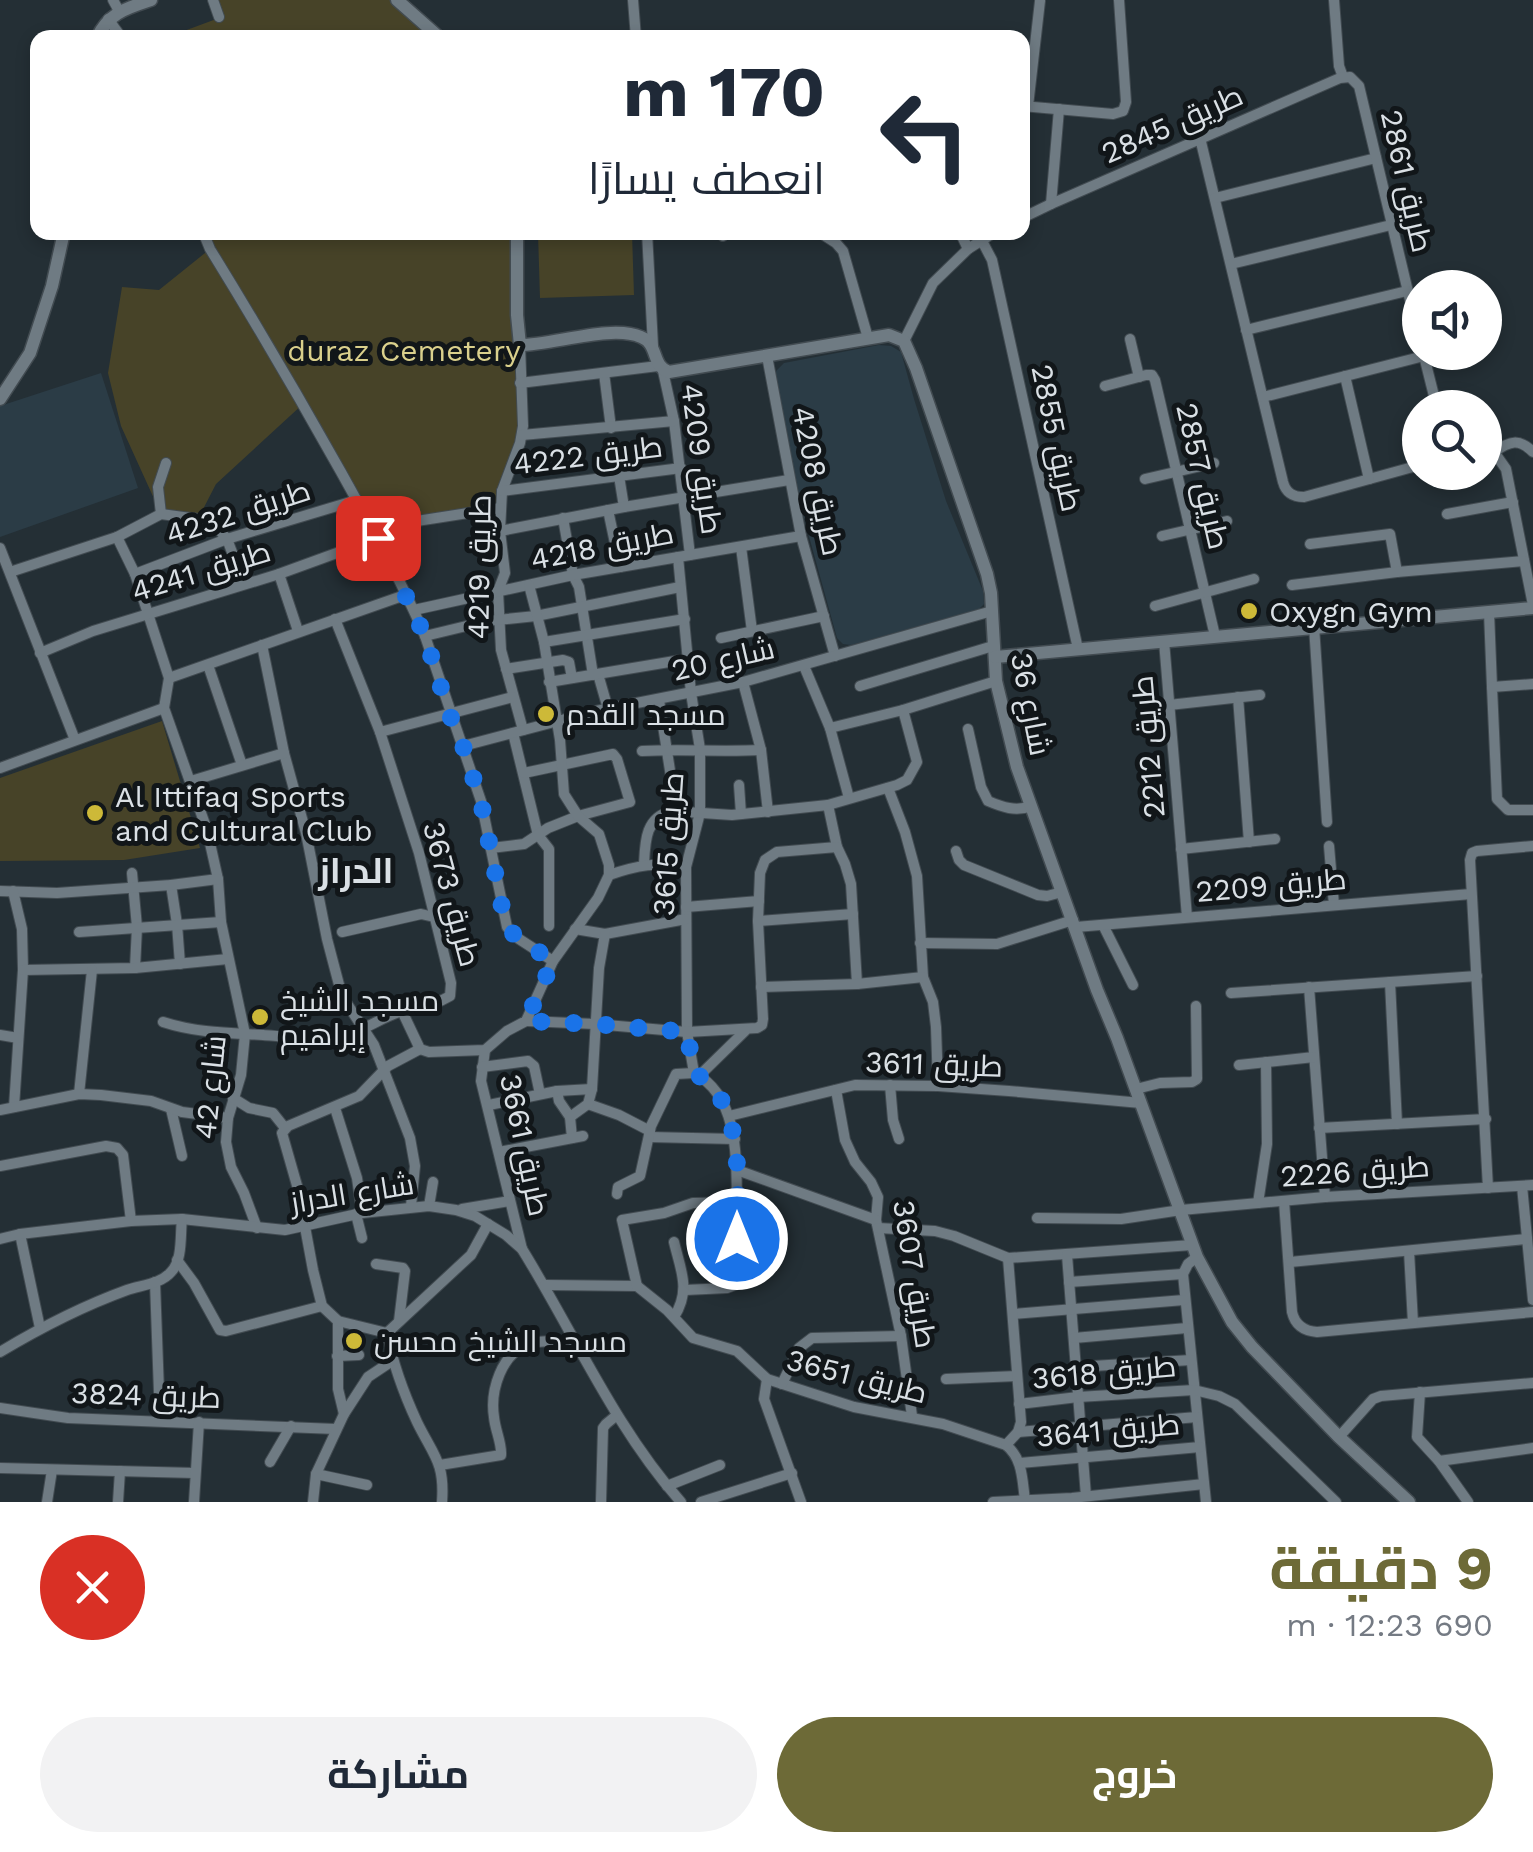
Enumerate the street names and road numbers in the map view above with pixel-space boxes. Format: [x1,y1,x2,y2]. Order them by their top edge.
street label: طريق 2845 [1096,77,1248,172]
street label: طريق 2861 [1373,107,1440,256]
street label: طريق 2855 [1023,361,1090,515]
street label: طريق 4209 [673,381,730,537]
street label: طريق 2857 [1168,399,1237,553]
street label: طريق 4208 [784,403,851,559]
street label: طريق 4222 [512,429,664,482]
street label: طريق 4232 [161,472,315,553]
street label: طريق 4219 [460,494,499,640]
street label: طريق 4218 [528,515,677,578]
street label: طريق 4241 [127,533,275,610]
street label: شارع 20 [668,630,779,691]
street label: شارع 36 [1001,650,1058,759]
street label: طريق 2212 [1124,674,1173,820]
street label: طريق 3615 [646,771,691,917]
street label: طريق 3673 [415,818,488,971]
street label: طريق 2209 [1194,861,1348,910]
street label: شارع 42 [187,1033,236,1141]
street label: طريق 3611 [864,1044,1004,1085]
street label: طريق 3661 [492,1071,557,1219]
street label: طريق 2226 [1279,1148,1431,1195]
street label: شارع الدراز [286,1166,417,1223]
street label: طريق 3607 [885,1197,944,1351]
street label: طريق 3651 [783,1342,931,1411]
street label: طريق 3618 [1030,1348,1178,1397]
street label: طريق 3824 [71,1375,221,1416]
street label: طريق 3641 [1035,1406,1181,1455]

